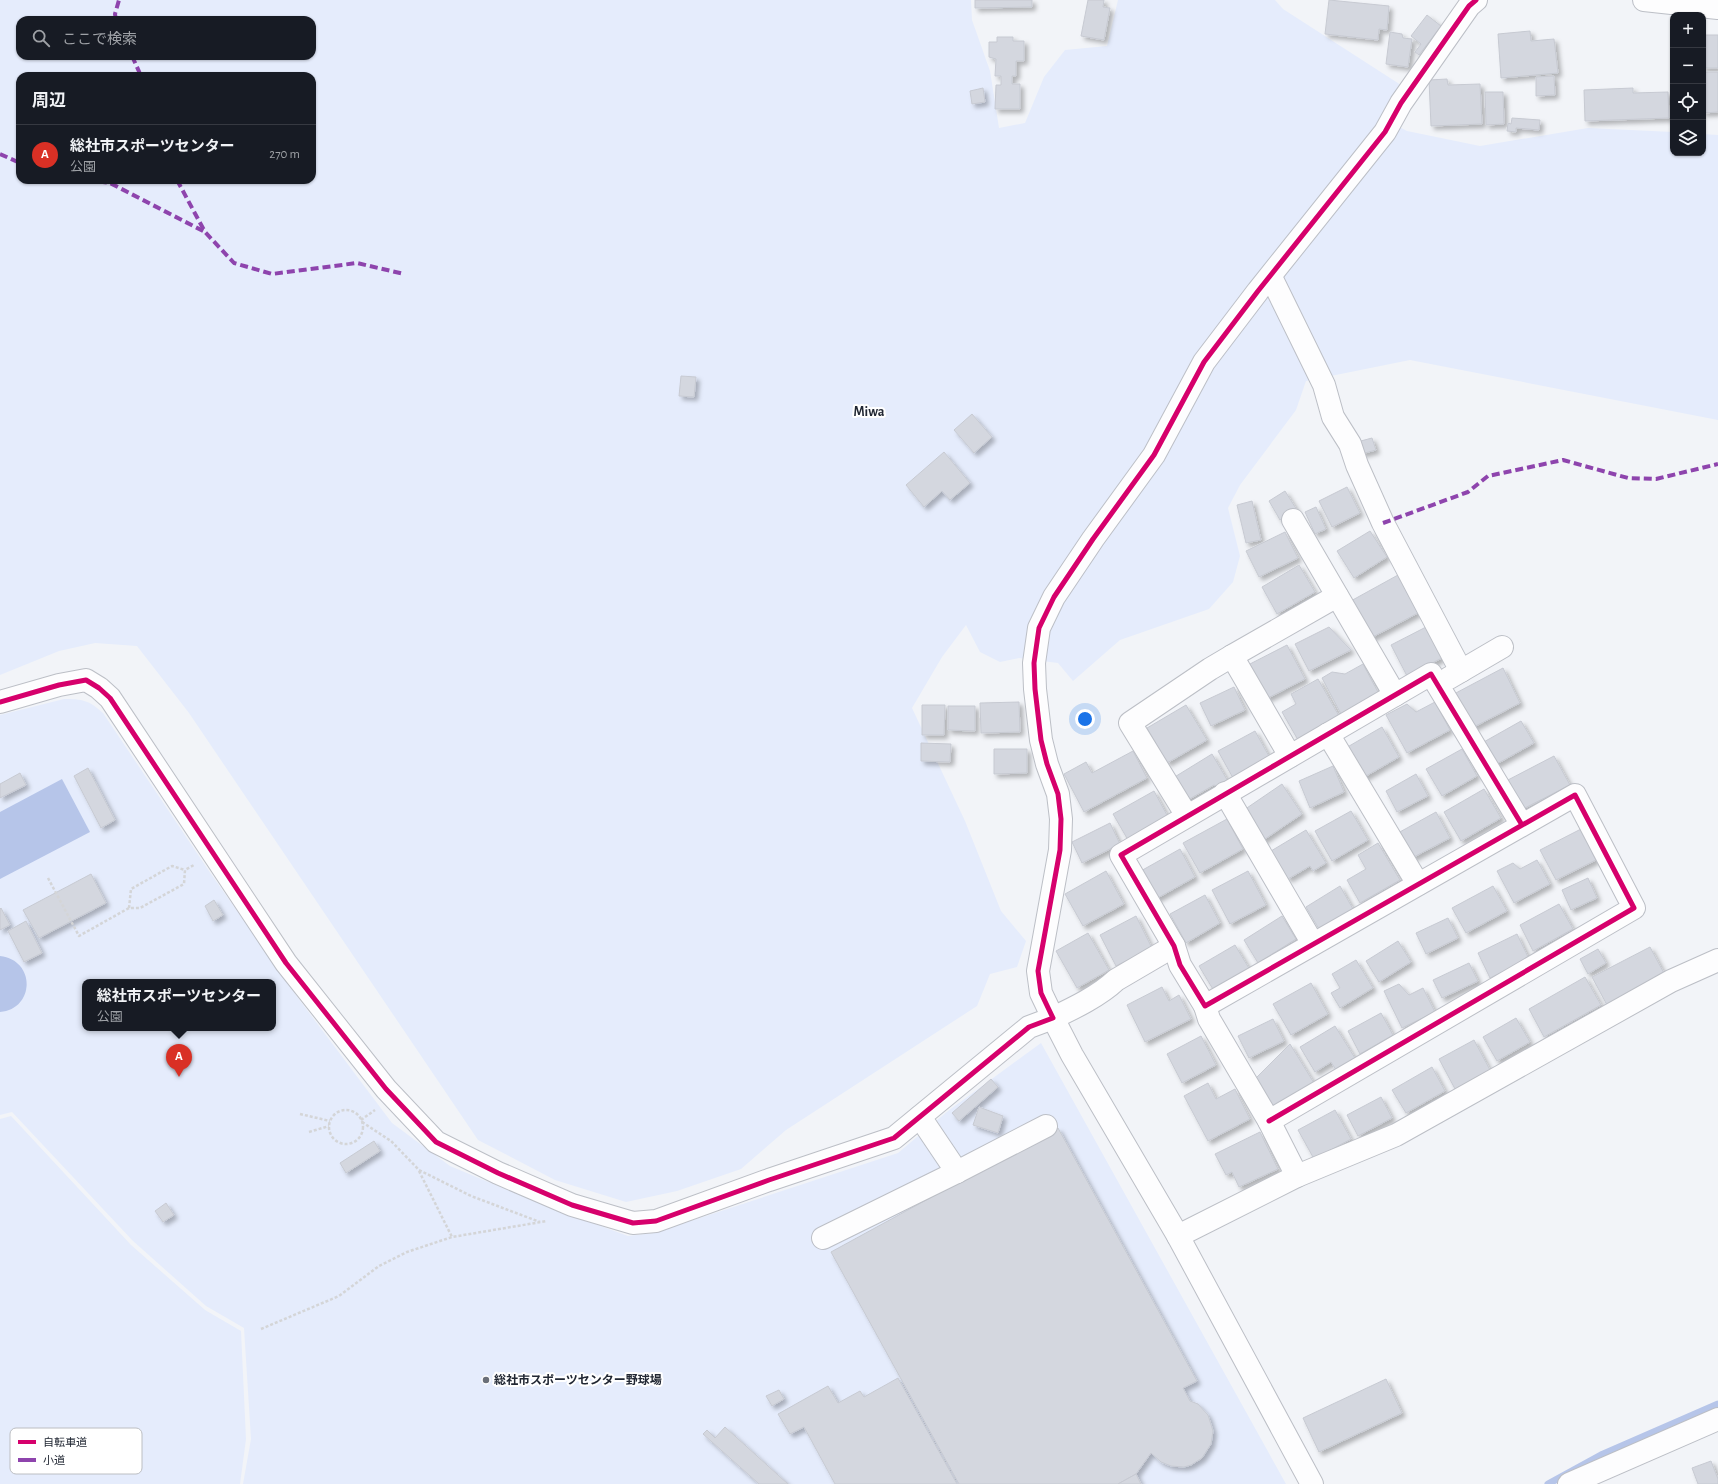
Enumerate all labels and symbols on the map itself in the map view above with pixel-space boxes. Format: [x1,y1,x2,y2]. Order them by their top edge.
district label: Miwa [853,405,885,419]
your location [1075,709,1095,729]
pin: A [166,1044,192,1077]
place label: 総社市スポーツセンター野球場 [494,1373,662,1386]
marker: 総社市スポーツセンター野球場 [481,1375,491,1385]
legend [10,1428,142,1474]
text: 自転車道 [43,1436,87,1448]
text: 小道 [43,1454,65,1466]

